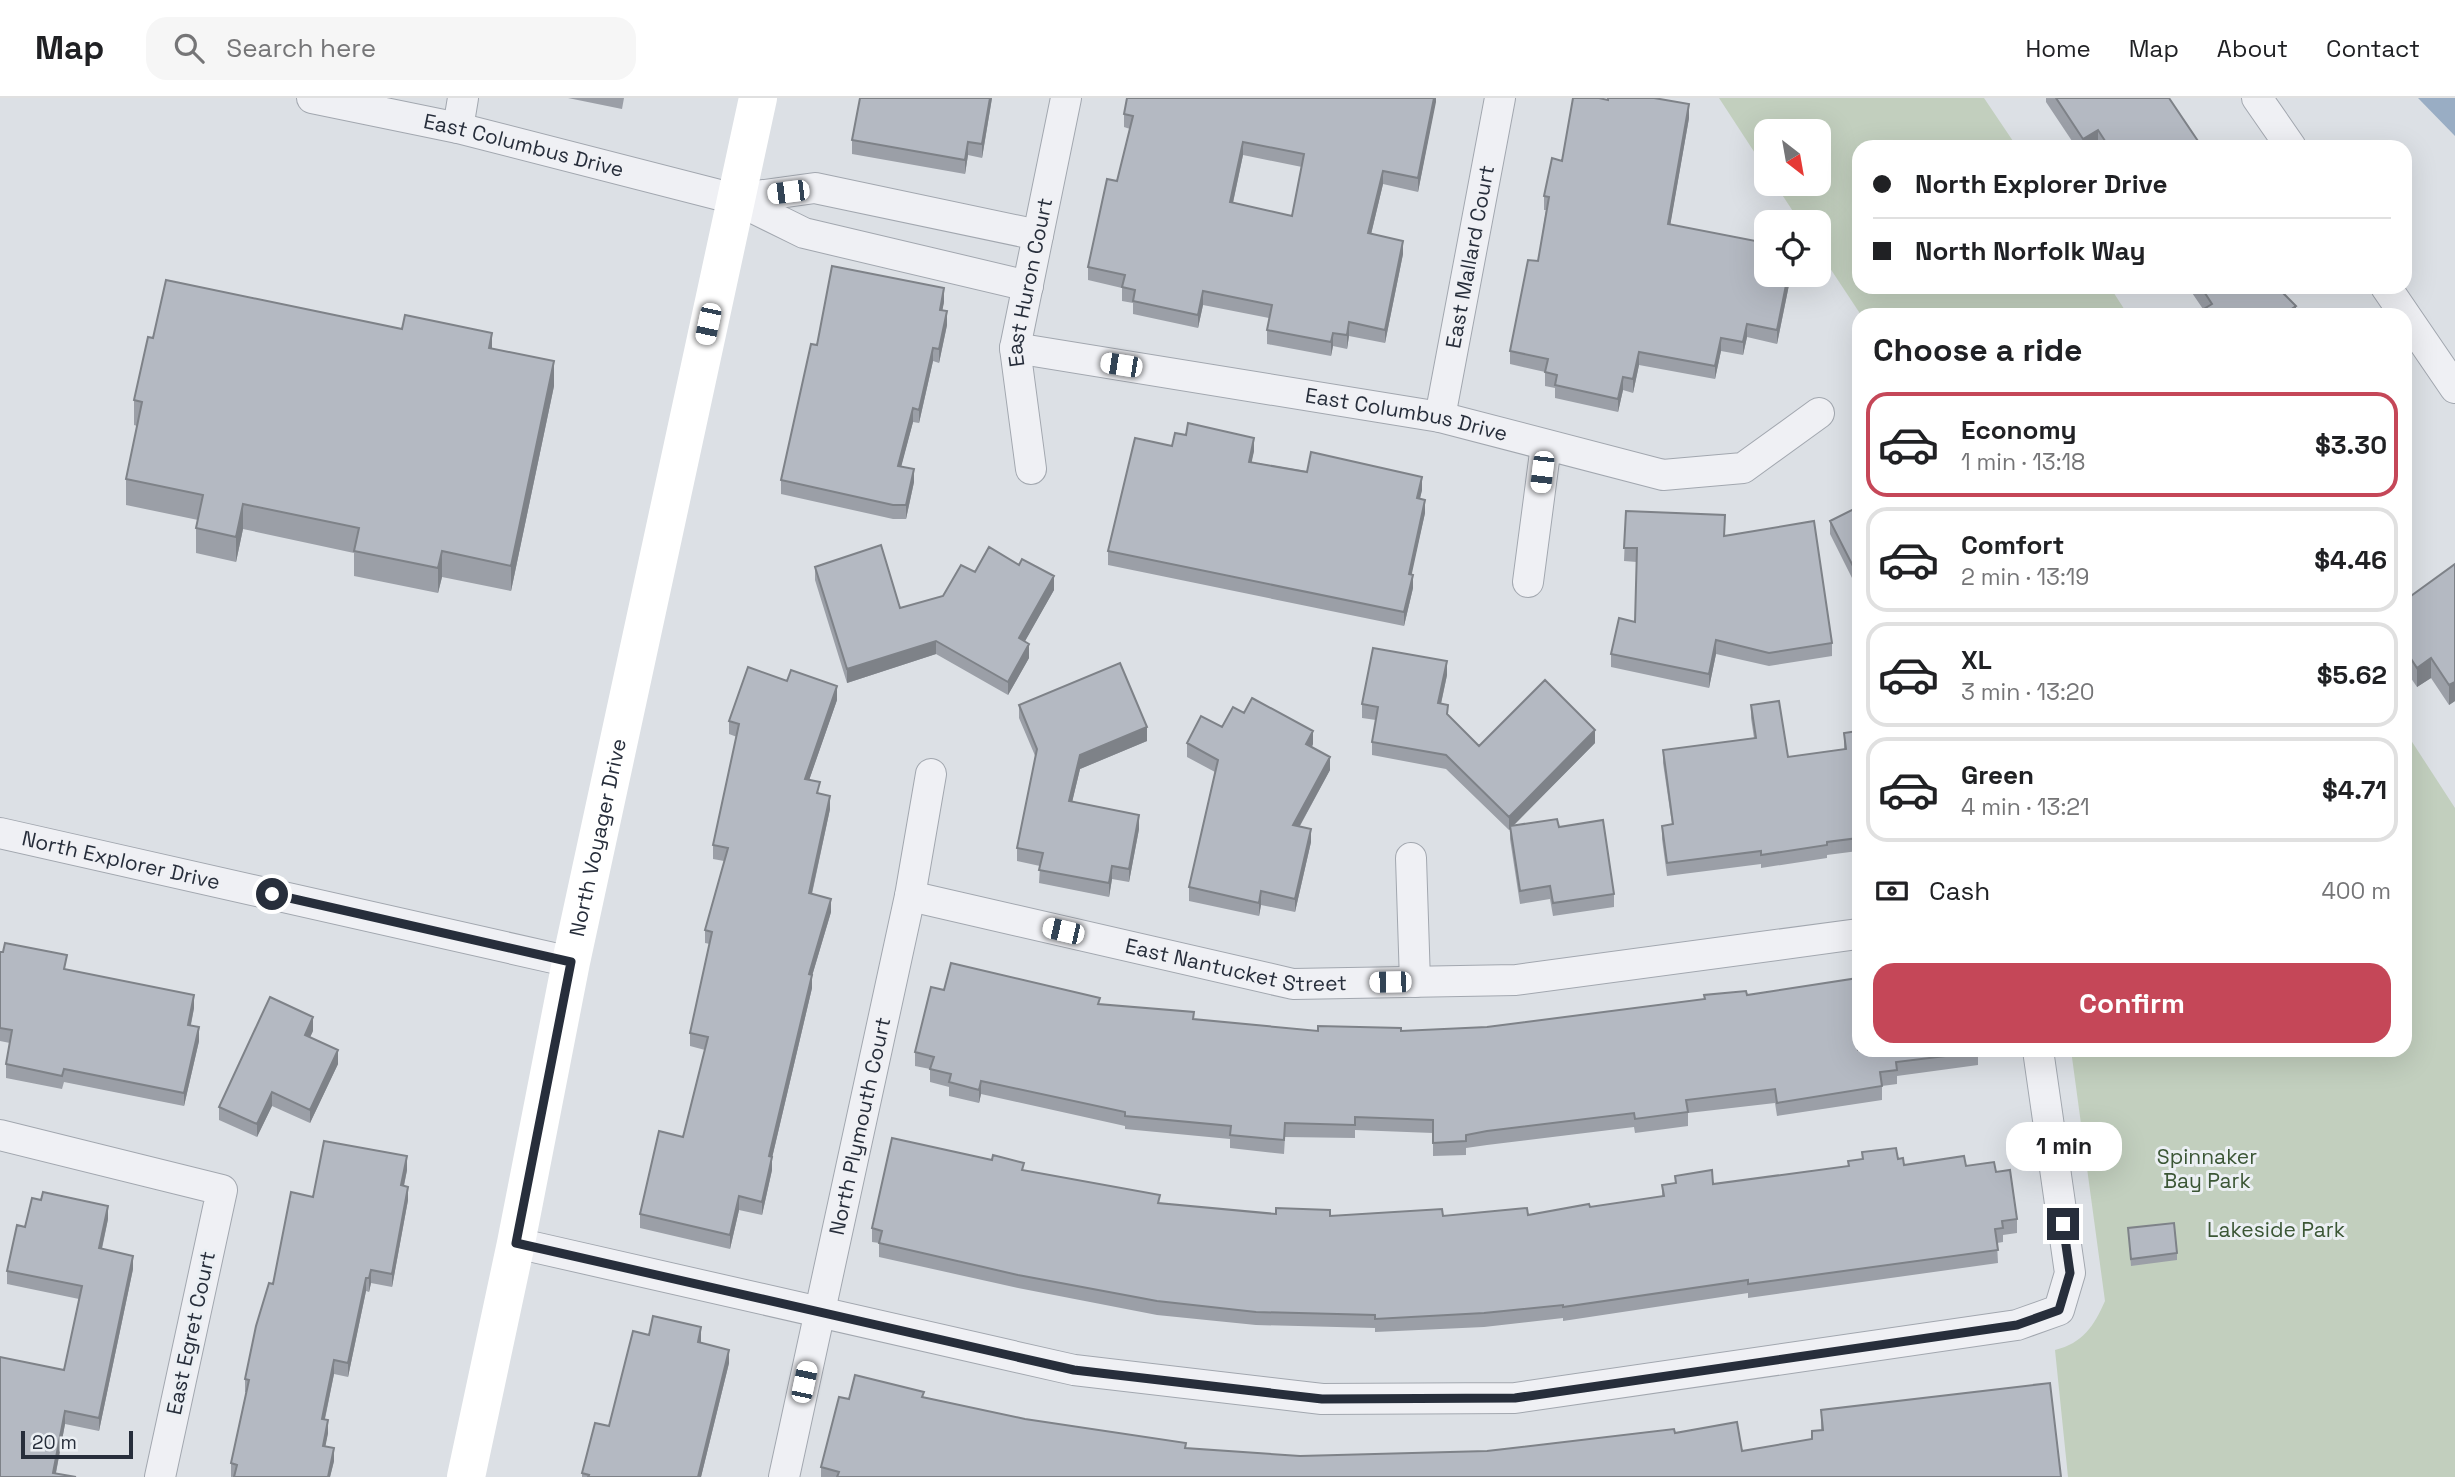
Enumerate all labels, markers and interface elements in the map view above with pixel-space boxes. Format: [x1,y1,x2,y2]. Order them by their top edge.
search box [146,17,636,80]
text: Map [35,27,104,69]
icon: search [170,29,208,67]
text: Search here [226,31,376,65]
text: Home [2025,33,2091,64]
text: Map [2129,33,2179,64]
text: About [2217,33,2288,64]
text: Contact [2326,33,2420,64]
street label: East Columbus Drive [421,107,627,183]
north arrow [1754,119,1830,196]
map controls [1754,119,1831,287]
street label: East Mallard Court [1439,163,1500,351]
text: North Explorer Drive [1915,167,2167,201]
car [766,179,811,205]
street label: East Huron Court [1001,195,1058,369]
button: locate [1754,210,1831,287]
text: North Norfolk Way [1915,234,2145,268]
car [694,301,723,347]
text: Choose a ride [1873,330,2083,370]
car [1099,351,1144,379]
street label: East Columbus Drive [1303,381,1510,447]
icon: car [1877,413,1940,476]
text: Economy [1961,413,2077,447]
text: $3.30 [2315,428,2387,462]
text: 1 min · 13:18 [1961,447,2085,477]
car [1530,450,1555,494]
icon: car [1877,528,1940,591]
text: Comfort [1961,528,2064,562]
text: $4.46 [2314,543,2387,577]
text: 2 min · 13:19 [1961,562,2089,592]
icon: car [1877,643,1940,706]
text: XL [1961,643,1992,677]
text: $5.62 [2317,658,2387,692]
text: 3 min · 13:20 [1961,677,2094,707]
street label: North Voyager Drive [563,736,632,939]
icon: car [1877,758,1940,821]
text: Green [1961,758,2034,792]
text: $4.71 [2322,773,2387,807]
text: 4 min · 13:21 [1961,792,2090,822]
street label: North Explorer Drive [19,824,223,895]
icon: cash [1873,872,1911,910]
text: Cash [1929,874,1990,908]
text: 400 m [2321,876,2391,906]
route start [256,878,288,910]
car [1041,916,1086,946]
street label: East Nantucket Street [1123,932,1347,997]
button: Confirm [1873,963,2391,1043]
car [1369,971,1412,993]
street label: North Plymouth Court [823,1015,896,1238]
callout: 1 min [2005,1122,2121,1172]
text: 1 min [2036,1131,2092,1161]
park label: Spinnaker Bay Park [2157,1143,2257,1194]
route end [2047,1208,2079,1240]
park label: Lakeside Park [2207,1216,2345,1243]
street label: East Egret Court [160,1249,221,1417]
car [790,1359,819,1405]
scale bar [21,1428,133,1460]
text: 20 m [32,1430,77,1455]

